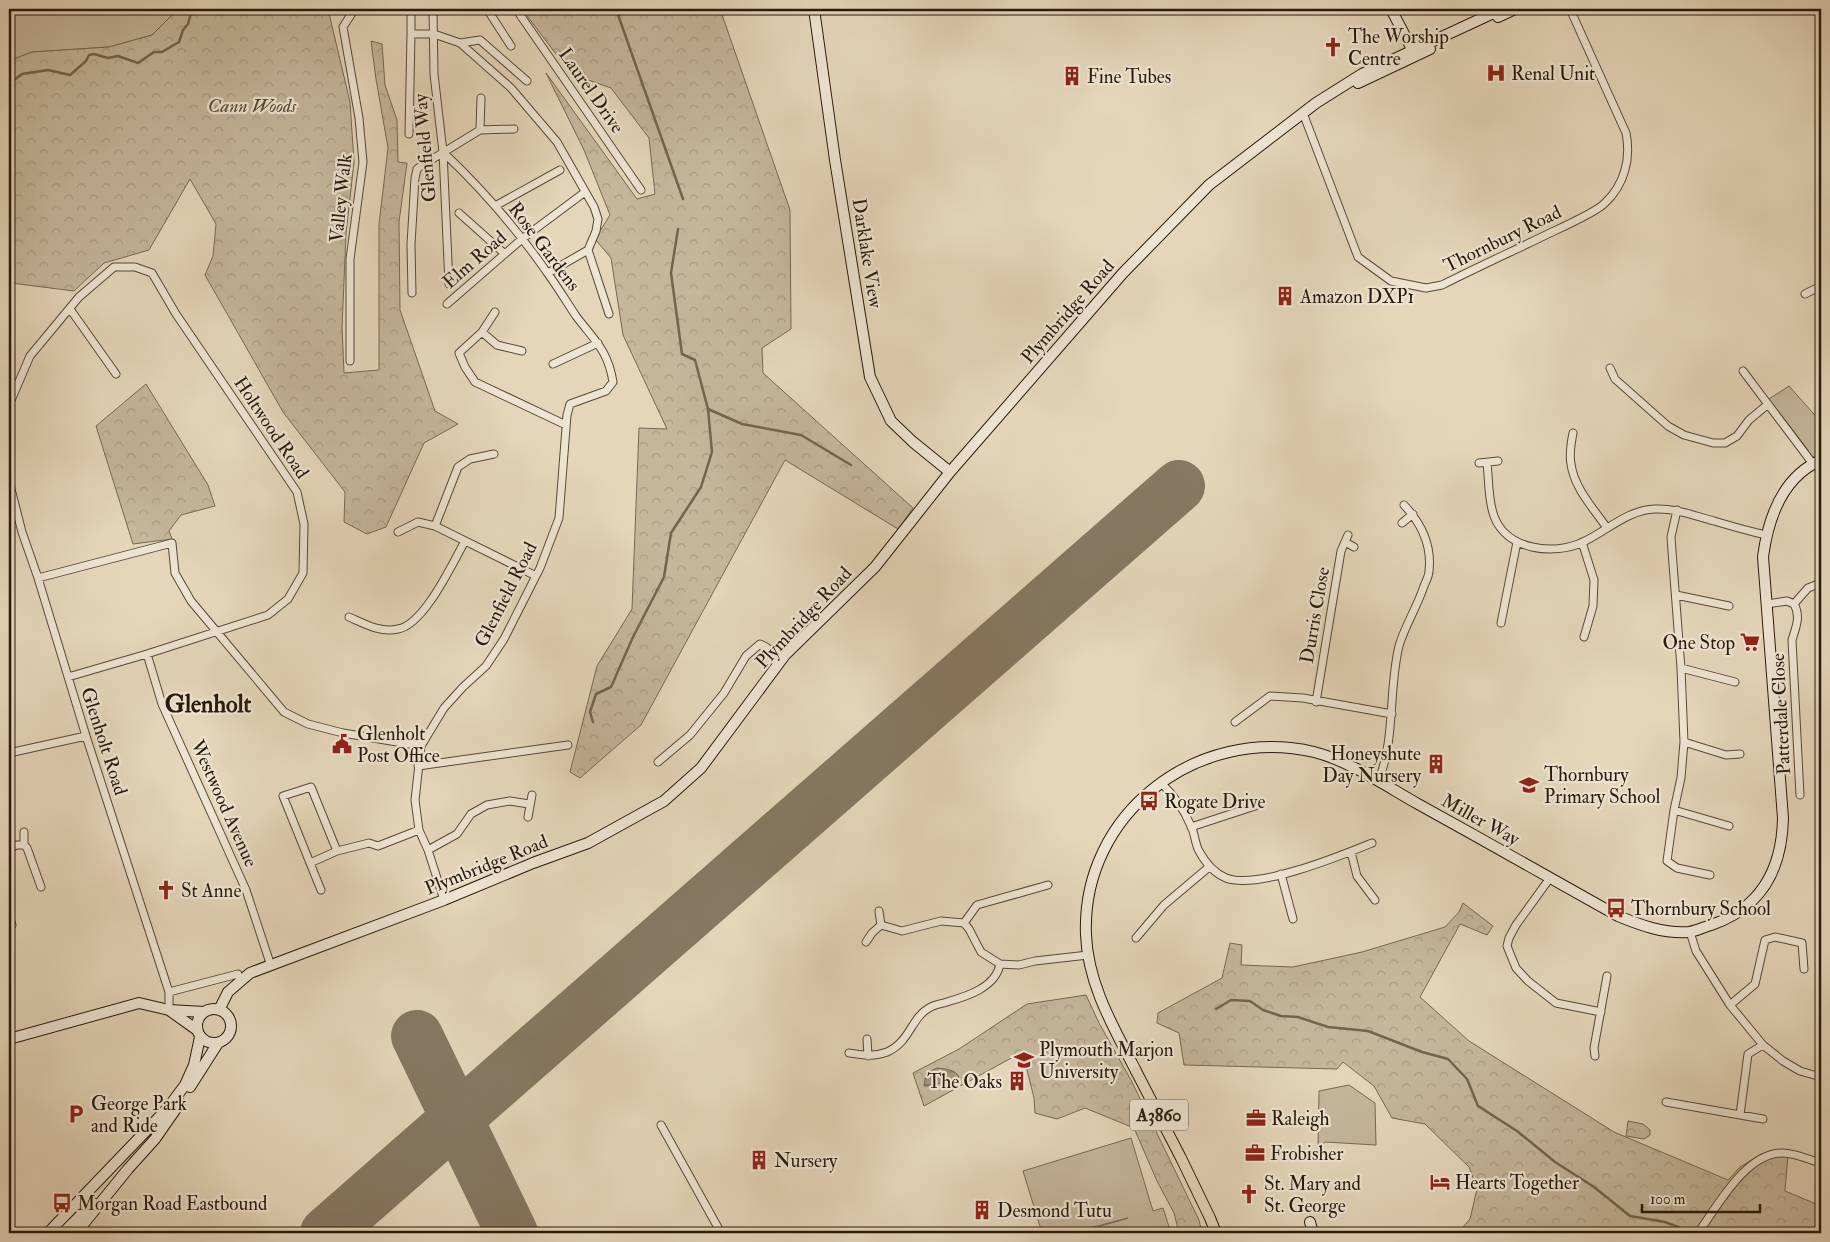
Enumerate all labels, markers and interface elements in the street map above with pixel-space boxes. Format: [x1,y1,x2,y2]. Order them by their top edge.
place label: The Worship Centre [1348,25,1449,71]
church icon: The Worship Centre [1322,36,1344,58]
street label: Laurel Drive [553,43,629,138]
hospital icon: Renal Unit [1485,62,1507,84]
place label: Renal Unit [1511,62,1595,86]
building icon: Fine Tubes [1061,65,1083,87]
place label: Fine Tubes [1087,65,1171,89]
street label: Glenfield Way [408,92,442,203]
park label: Cann Woods [208,94,297,118]
street label: Valley Walk [324,153,358,244]
street label: Rose Gardens [503,197,585,296]
street label: Darklake View [846,197,888,310]
street label: Thornbury Road [1440,200,1566,278]
street label: Elm Road [438,225,512,294]
street label: Plymbridge Road [1016,254,1120,369]
building icon: Amazon DXP1 [1274,285,1296,307]
place label: Amazon DXP1 [1299,285,1414,309]
street label: Holtwood Road [228,372,315,484]
street label: Glenfield Road [469,537,543,651]
street label: Plymbridge Road [750,561,857,674]
street label: Durris Close [1295,565,1335,665]
place label: One Stop [1662,631,1735,656]
supermarket icon: One Stop [1739,631,1761,653]
street label: Patterdale Close [1766,652,1796,775]
street label: Glenholt Road [75,684,133,799]
district label: Glenholt [165,689,251,720]
place label: Glenholt Post Office [357,722,440,768]
public building icon: Glenholt Post Office [331,733,353,755]
street label: Westwood Avenue [185,735,263,871]
place label: Honeyshute Day Nursery [1322,742,1422,788]
building icon: Honeyshute Day Nursery [1425,753,1447,775]
place label: Thornbury Primary School [1544,763,1660,809]
school or university icon: Thornbury Primary School [1518,774,1540,796]
street label: Miller Way [1437,789,1524,851]
bus stop icon: Rogate Drive [1138,790,1160,812]
place label: Rogate Drive [1164,790,1265,814]
street label: Plymbridge Road [421,829,552,901]
church icon: St Anne [155,879,177,901]
place label: St Anne [181,879,241,903]
bus stop icon: Thornbury School [1605,897,1627,919]
place label: Thornbury School [1631,897,1771,921]
place label: Plymouth Marjon University [1039,1038,1174,1084]
school or university icon: Plymouth Marjon University [1013,1049,1035,1071]
place label: The Oaks [927,1070,1002,1094]
building icon: The Oaks [1006,1070,1028,1092]
place label: George Park and Ride [91,1092,187,1138]
road number: A3860 [1130,1100,1188,1130]
parking icon: George Park and Ride [65,1103,87,1125]
office icon: Raleigh [1245,1107,1267,1129]
place label: Raleigh [1271,1107,1330,1131]
office icon: Frobisher [1244,1142,1266,1164]
place label: Frobisher [1270,1142,1343,1166]
building icon: Nursery [748,1149,770,1171]
place label: Nursery [774,1149,838,1173]
hotel icon: Hearts Together [1429,1171,1451,1193]
place label: Hearts Together [1455,1171,1579,1195]
place label: St. Mary and St. George [1264,1172,1361,1218]
scale bar [1642,1182,1760,1214]
church icon: St. Mary and St. George [1238,1183,1260,1205]
text: 100 m [1650,1190,1686,1209]
bus stop icon: Morgan Road Eastbound [51,1192,73,1214]
place label: Morgan Road Eastbound [77,1192,268,1216]
building icon: Desmond Tutu [971,1199,993,1221]
place label: Desmond Tutu [997,1199,1112,1223]

